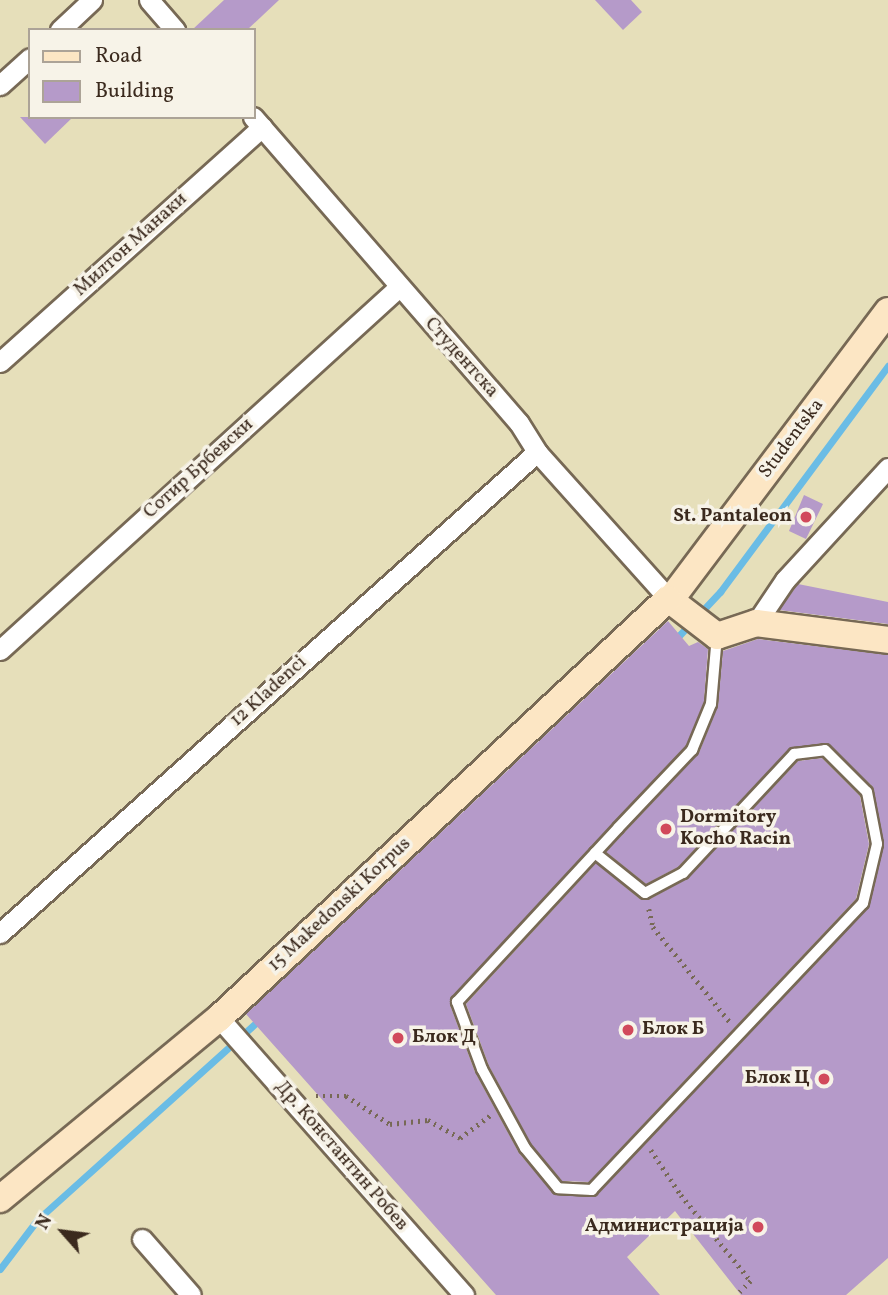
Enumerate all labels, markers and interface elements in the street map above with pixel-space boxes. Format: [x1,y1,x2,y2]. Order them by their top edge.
legend [28,28,256,119]
text: Road [95,42,142,71]
text: Building [95,77,174,106]
street label: Милтон Манаки [70,188,192,302]
street label: Студентска [419,313,503,403]
street label: Studentska [755,395,829,483]
street label: Сотир Брбевски [139,414,259,524]
place label: St. Pantaleon [673,506,792,528]
marker: St. Pantaleon [798,509,814,525]
street label: 12 Kladenci [226,652,312,732]
place label: Dormitory Kocho Racin [680,807,791,851]
marker: Dormitory Kocho Racin [658,821,674,837]
street label: 15 Makedonski Korpus [264,833,416,977]
place label: Блок Б [642,1019,704,1041]
marker: Блок Б [620,1022,636,1038]
place label: Блок Д [412,1027,476,1049]
marker: Блок Д [390,1030,406,1046]
place label: Блок Ц [745,1068,810,1090]
marker: Блок Ц [816,1071,832,1087]
street label: Др. Константин Робев [270,1076,412,1236]
north arrow [28,1197,98,1267]
text: N [30,1210,59,1234]
place label: Администрација [585,1216,744,1238]
marker: Администрација [750,1219,766,1235]

